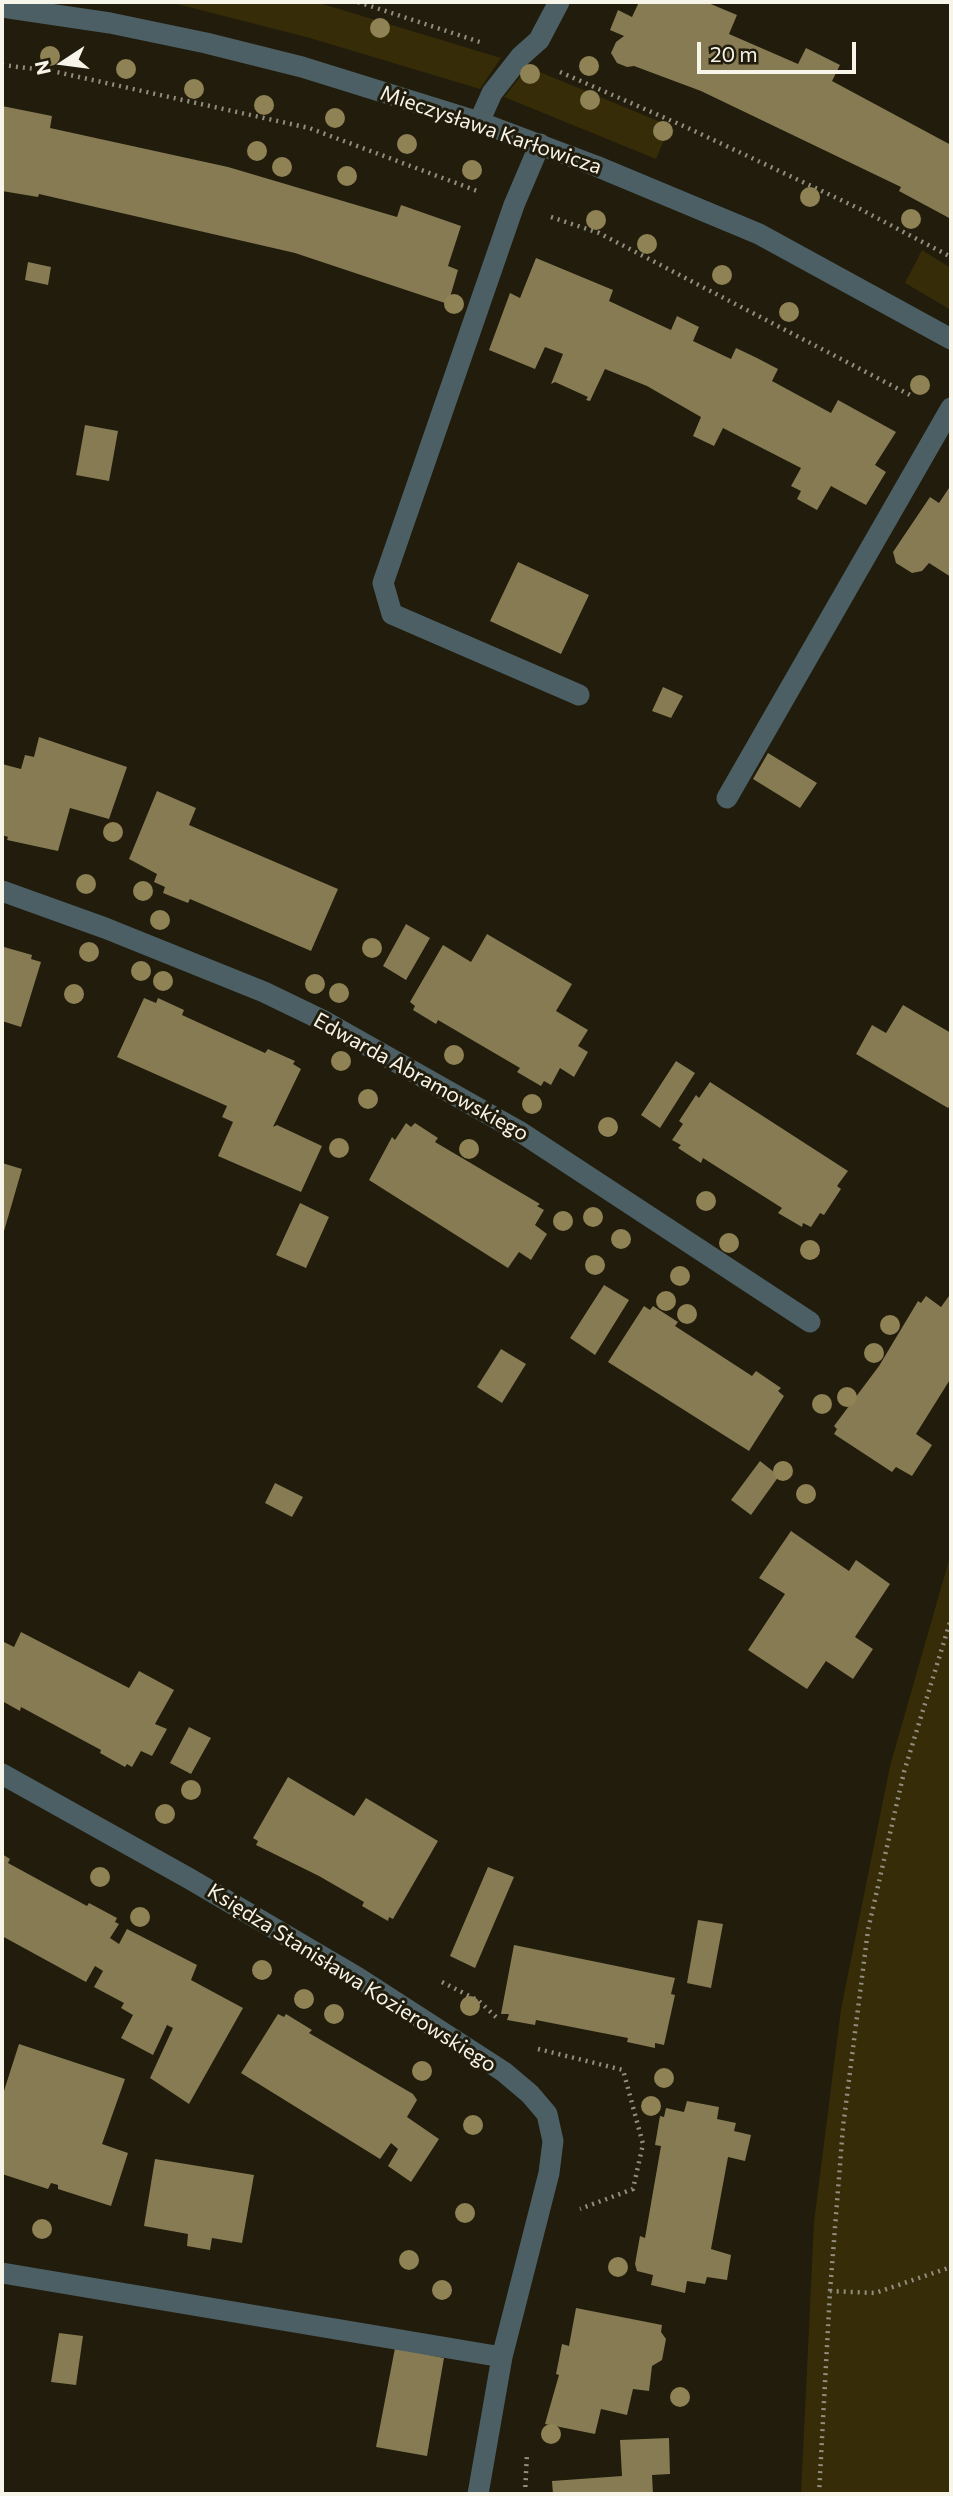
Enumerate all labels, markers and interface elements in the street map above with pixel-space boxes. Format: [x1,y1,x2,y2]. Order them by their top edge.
north arrow [28,28,98,98]
scale bar [701,28,860,72]
text: 20 m [710,41,758,66]
text: N [29,58,55,77]
street label: Mieczysława Karłowicza [377,80,605,180]
street label: Edwarda Abramowskiego [309,1007,533,1147]
street label: Księdza Stanisława Kozierowskiego [203,1878,501,2078]

